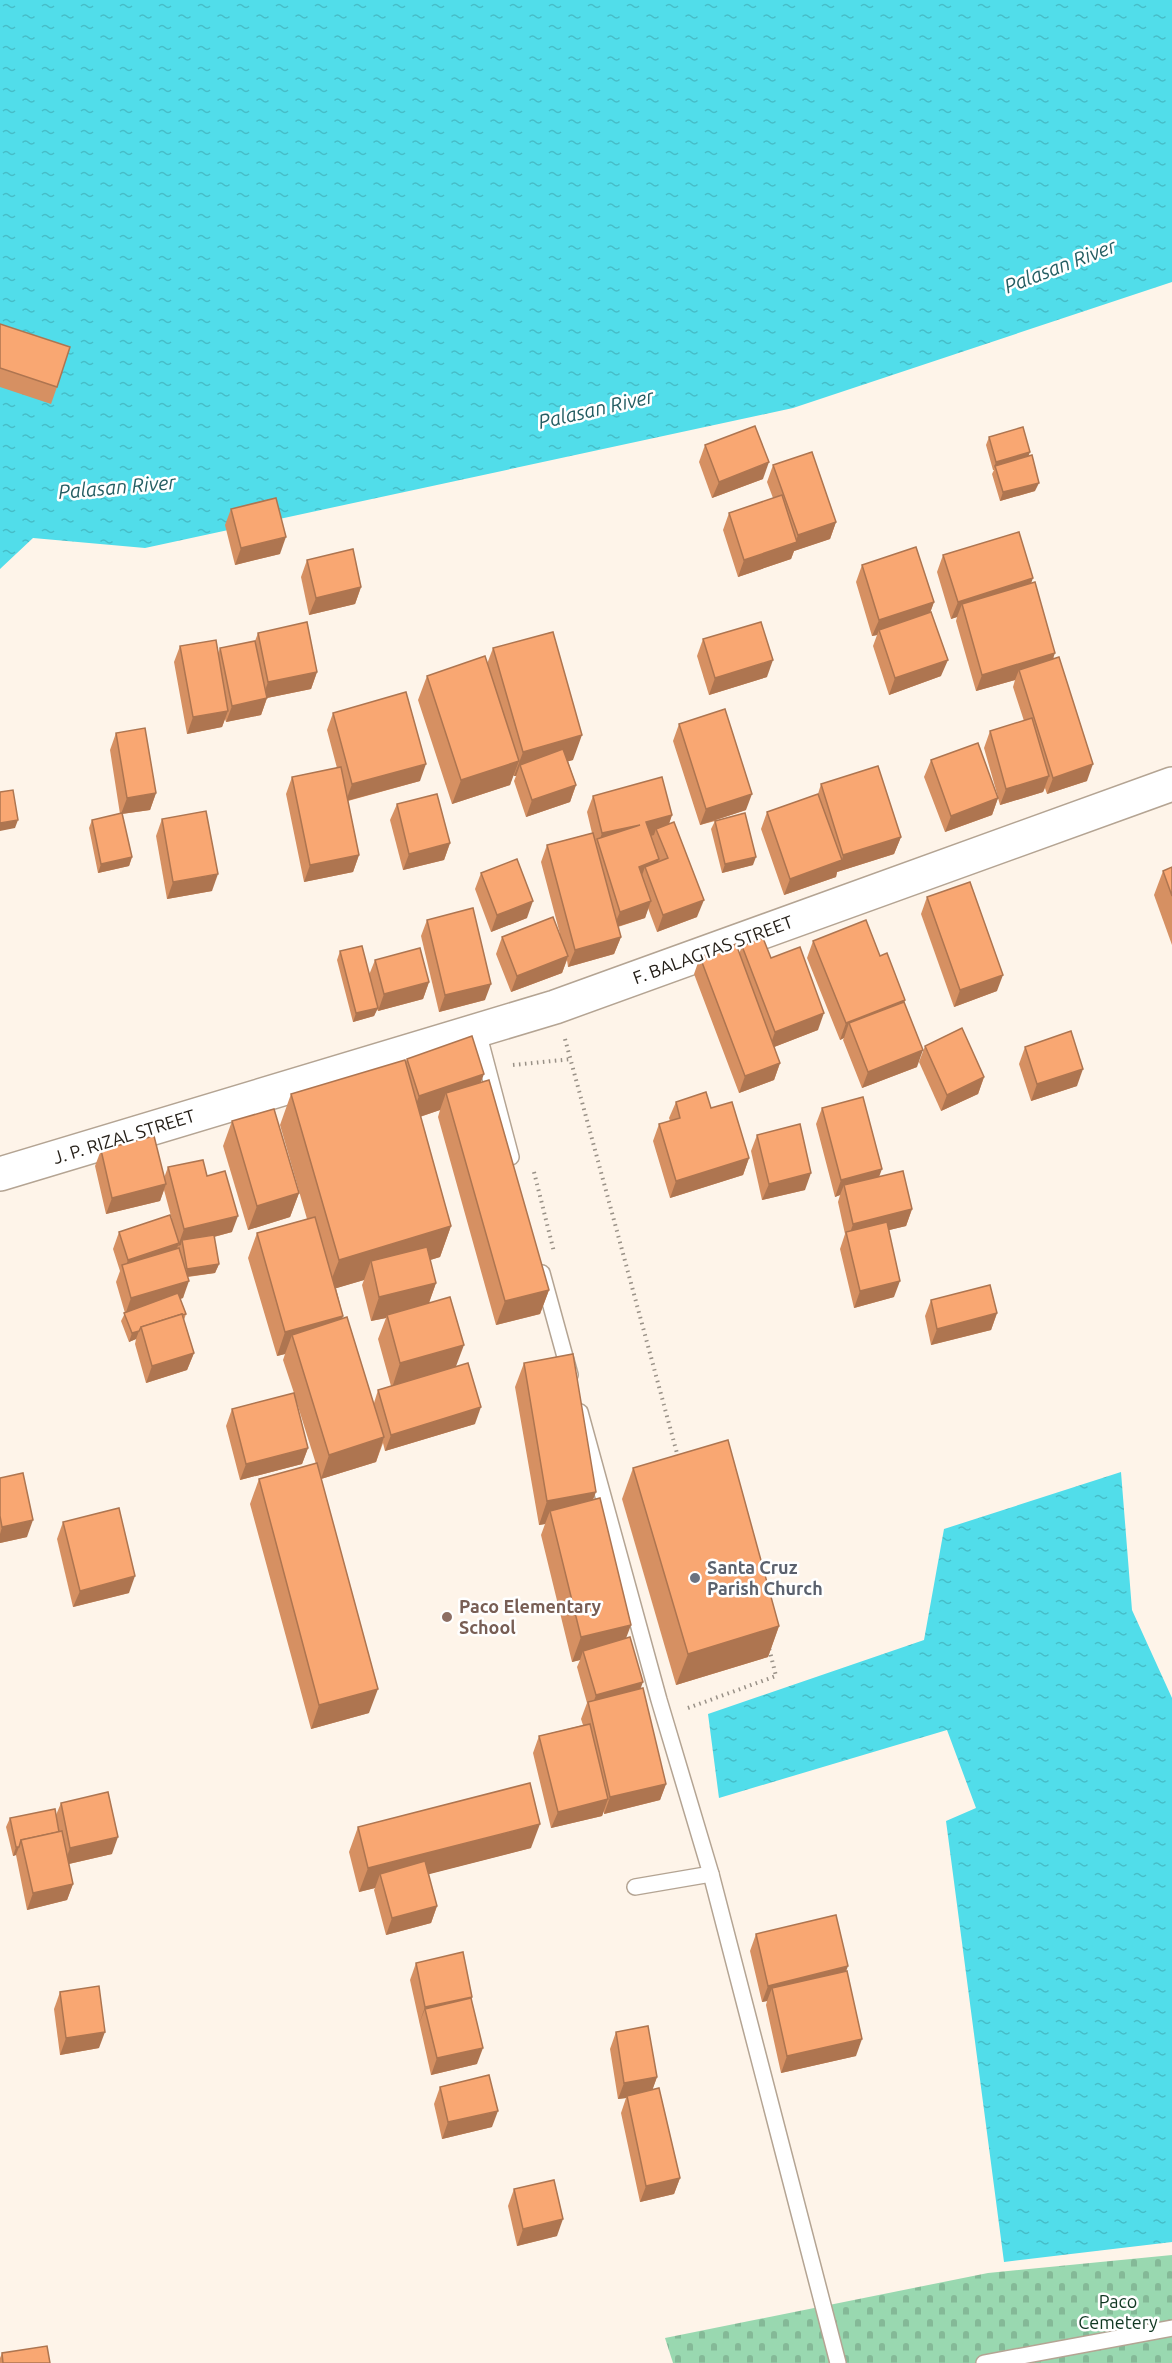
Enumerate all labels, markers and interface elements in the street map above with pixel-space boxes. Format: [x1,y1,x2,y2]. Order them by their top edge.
water label: Palasan River [1001,233,1120,297]
water label: Palasan River [536,384,657,433]
water label: Palasan River [57,470,178,503]
street label: F. BALAGTAS STREET [630,911,795,987]
street label: J. P. RIZAL STREET [50,1105,197,1167]
place label: Santa Cruz Parish Church [707,1557,823,1598]
marker: Santa Cruz Parish Church [688,1571,702,1585]
place label: Paco Elementary School [459,1596,602,1637]
marker: Paco Elementary School [440,1610,454,1624]
park label: Paco Cemetery [1078,2291,1158,2332]

